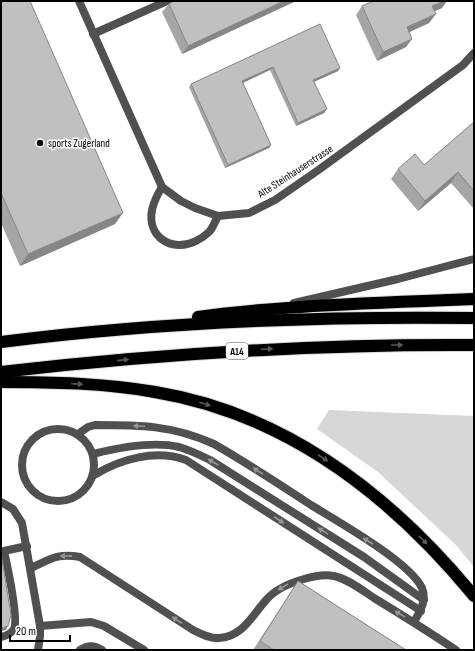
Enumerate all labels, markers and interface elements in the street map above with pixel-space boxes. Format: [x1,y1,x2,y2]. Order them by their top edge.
place label: sports Zugerland [48,137,110,150]
marker: sports Zugerland [35,138,45,148]
street label: Alte Steinhauserstrasse [254,142,335,201]
one-way arrow [391,342,404,348]
road number: A14 [226,343,248,359]
one-way arrow [261,346,274,352]
one-way arrow [117,356,129,363]
one-way arrow [71,380,83,387]
one-way arrow [200,401,212,407]
one-way arrow [133,422,145,429]
one-way arrow [318,454,328,462]
one-way arrow [207,458,219,465]
one-way arrow [252,468,264,475]
one-way arrow [273,516,284,524]
one-way arrow [318,527,328,535]
one-way arrow [418,535,428,545]
one-way arrow [363,537,373,545]
one-way arrow [59,553,72,559]
one-way arrow [277,584,288,591]
one-way arrow [394,610,406,617]
one-way arrow [172,616,182,624]
scale bar [10,617,70,643]
text: 20 m [16,624,36,639]

